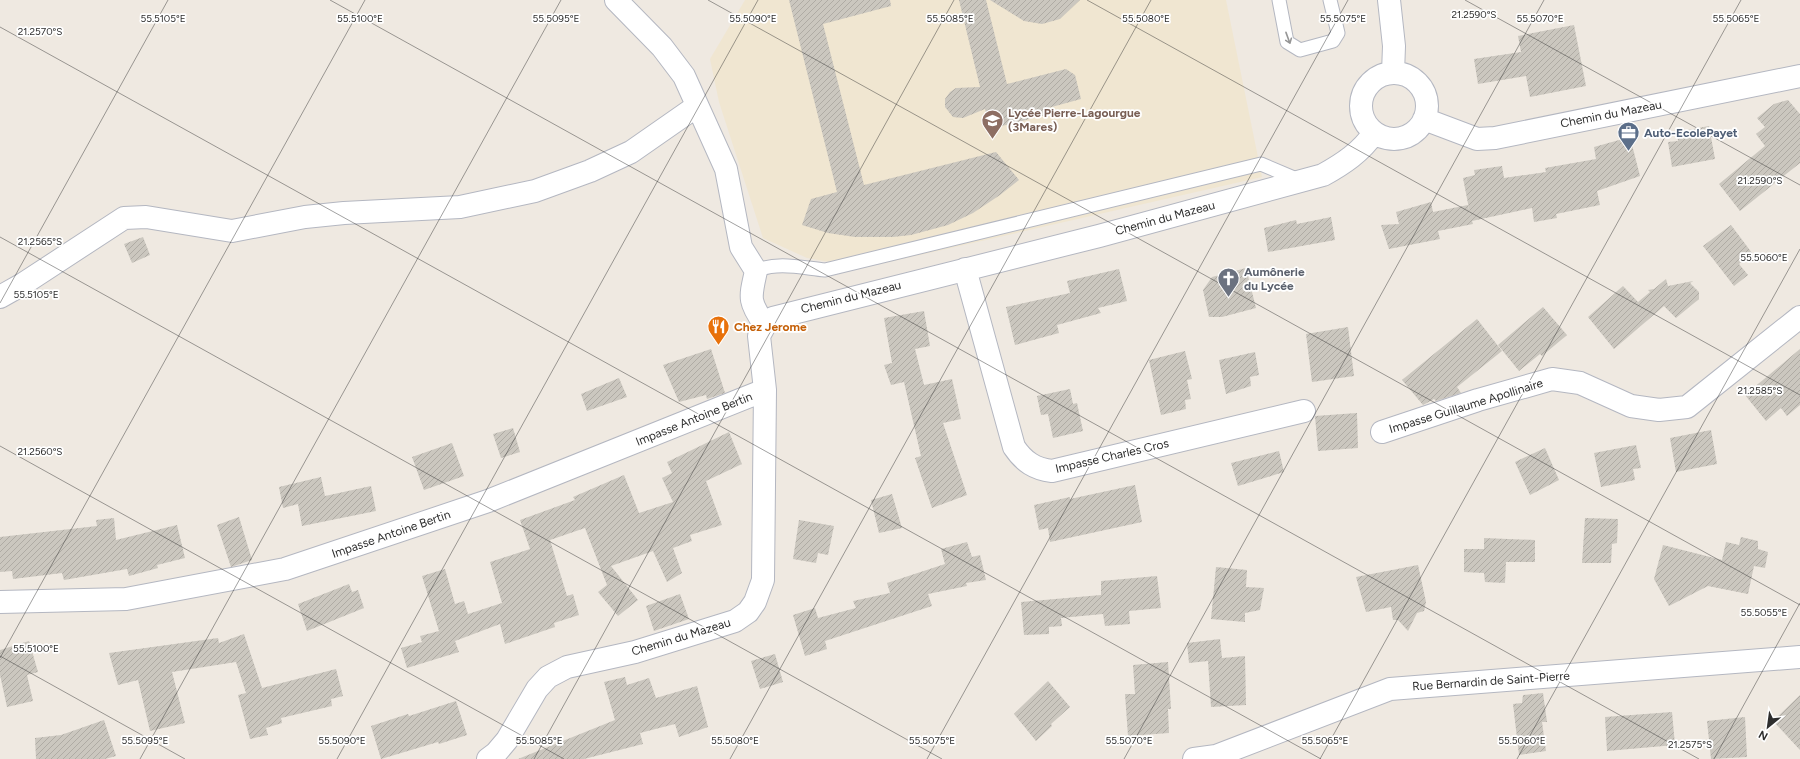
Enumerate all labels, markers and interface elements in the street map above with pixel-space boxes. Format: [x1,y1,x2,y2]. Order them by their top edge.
text: 21.2590°S [1451,8,1497,21]
text: 55.5105°E [140,12,186,25]
text: 55.5100°E [337,12,383,25]
text: 55.5095°E [533,12,579,25]
text: 55.5090°E [729,12,777,25]
text: 55.5085°E [926,12,974,25]
text: 55.5080°E [1122,12,1170,25]
text: 55.5075°E [1320,12,1366,25]
text: 55.5070°E [1516,12,1564,25]
text: 55.5065°E [1713,12,1759,25]
text: 21.2570°S [18,25,62,38]
one-way arrow [1284,31,1292,43]
street label: Chemin du Mazeau [1559,97,1663,131]
place label: Lycée Pierre-Lagourgue (3Mares) [1008,106,1141,134]
school or university icon: Lycée Pierre-Lagourgue (3Mares) [980,107,1006,140]
office icon: Auto-EcolePayet [1616,120,1642,153]
place label: Auto-EcolePayet [1644,126,1738,140]
text: 21.2590°S [1737,174,1783,187]
street label: Chemin du Mazeau [1114,198,1216,238]
text: 21.2565°S [18,235,62,248]
text: 55.5060°E [1740,251,1788,264]
place label: Aumônerie du Lycée [1244,265,1305,293]
church icon: Aumônerie du Lycée [1216,266,1242,299]
street label: Chemin du Mazeau [799,278,903,316]
text: 55.5105°E [13,288,59,301]
restaurant icon: Chez Jerome [705,314,731,347]
place label: Chez Jerome [734,320,807,334]
street label: Impasse Guillaume Apollinaire [1387,376,1545,436]
text: 21.2585°S [1738,384,1782,397]
street label: Impasse Antoine Bertin [634,389,755,449]
street label: Impasse Charles Cros [1054,436,1170,476]
text: 21.2560°S [17,445,63,458]
street label: Impasse Antoine Bertin [330,507,452,561]
text: 55.5055°E [1741,606,1788,619]
street label: Chemin du Mazeau [630,615,732,659]
text: 55.5100°E [13,642,59,655]
street label: Rue Bernardin de Saint-Pierre [1412,668,1571,693]
north arrow [1748,707,1788,747]
text: N [1757,728,1770,743]
text: 55.5095°E [122,734,168,747]
text: 55.5090°E [318,734,366,747]
text: 55.5085°E [515,734,563,747]
text: 55.5080°E [711,734,759,747]
text: 55.5075°E [909,734,955,747]
text: 55.5070°E [1105,734,1153,747]
text: 55.5065°E [1302,734,1348,747]
text: 55.5060°E [1498,734,1546,747]
text: 21.2575°S [1668,738,1712,751]

